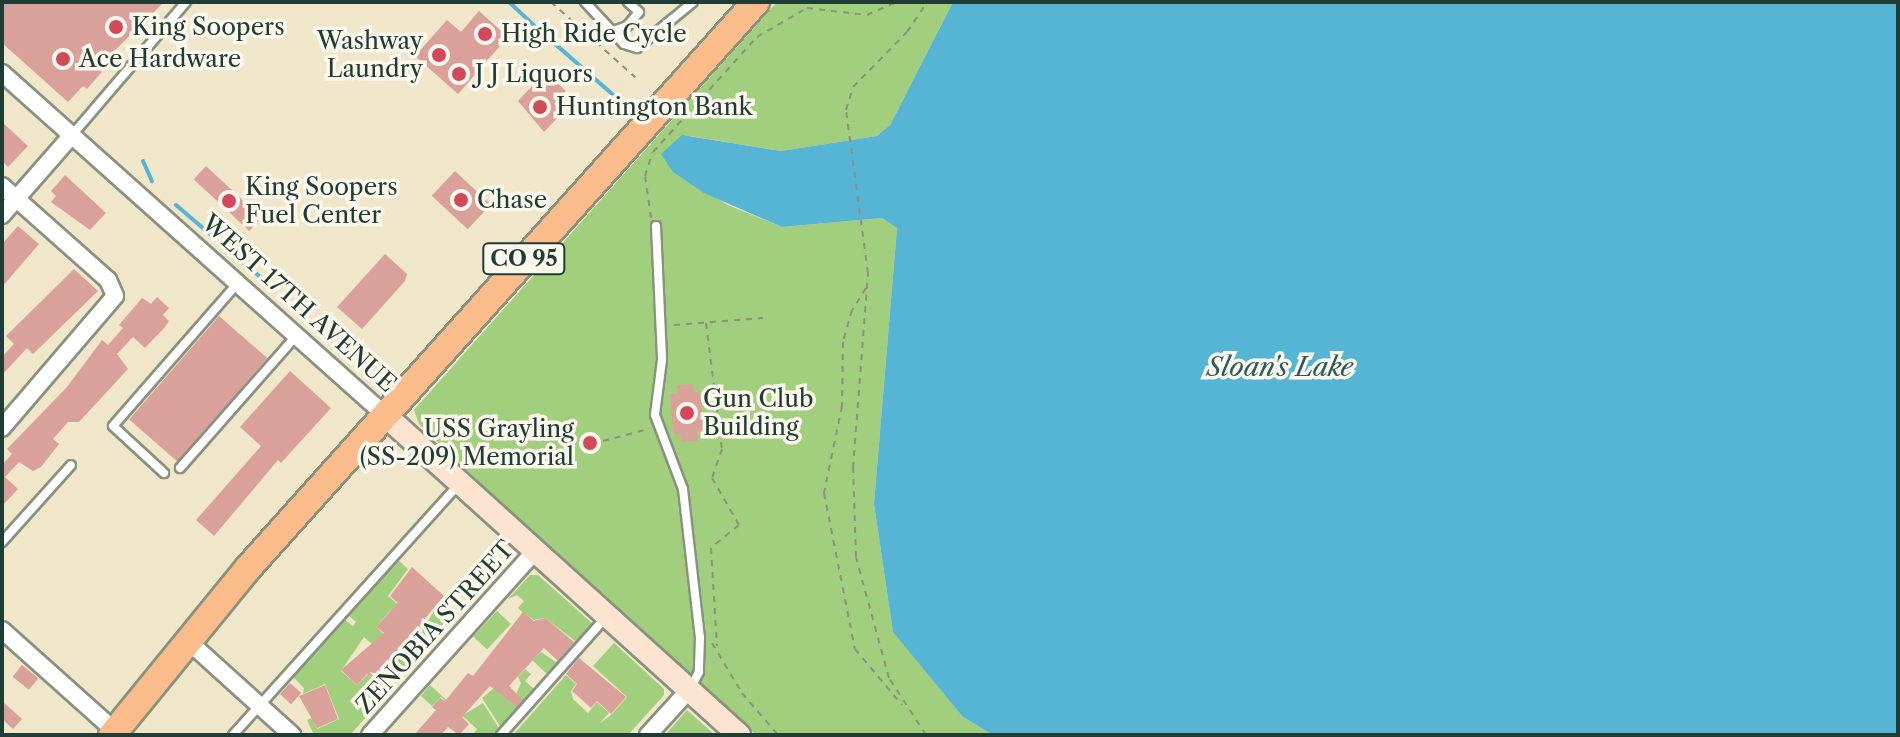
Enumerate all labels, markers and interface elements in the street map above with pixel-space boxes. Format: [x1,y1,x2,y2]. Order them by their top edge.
place label: King Soopers [132,13,285,41]
marker: King Soopers [107,18,125,36]
place label: High Ride Cycle [501,20,687,48]
marker: High Ride Cycle [476,25,494,43]
place label: Washway Laundry [317,27,423,83]
place label: Ace Hardware [79,45,241,73]
marker: Washway Laundry [430,46,448,64]
marker: Ace Hardware [54,50,72,68]
place label: J J Liquors [475,60,593,88]
marker: J J Liquors [450,65,468,83]
place label: Huntington Bank [556,93,752,121]
marker: Huntington Bank [531,98,549,116]
place label: King Soopers Fuel Center [245,173,398,229]
place label: Chase [477,186,547,214]
marker: Chase [452,191,470,209]
marker: King Soopers Fuel Center [220,192,238,210]
street label: WEST 17TH AVENUE [195,208,403,398]
road number: CO 95 [482,241,566,277]
water label: Sloan's Lake [1207,352,1353,384]
place label: Gun Club Building [703,385,813,441]
marker: Gun Club Building [678,404,696,422]
place label: USS Grayling (SS-209) Memorial [360,415,574,471]
marker: USS Grayling (SS-209) Memorial [581,434,599,452]
street label: ZENOBIA STREET [350,535,520,719]

